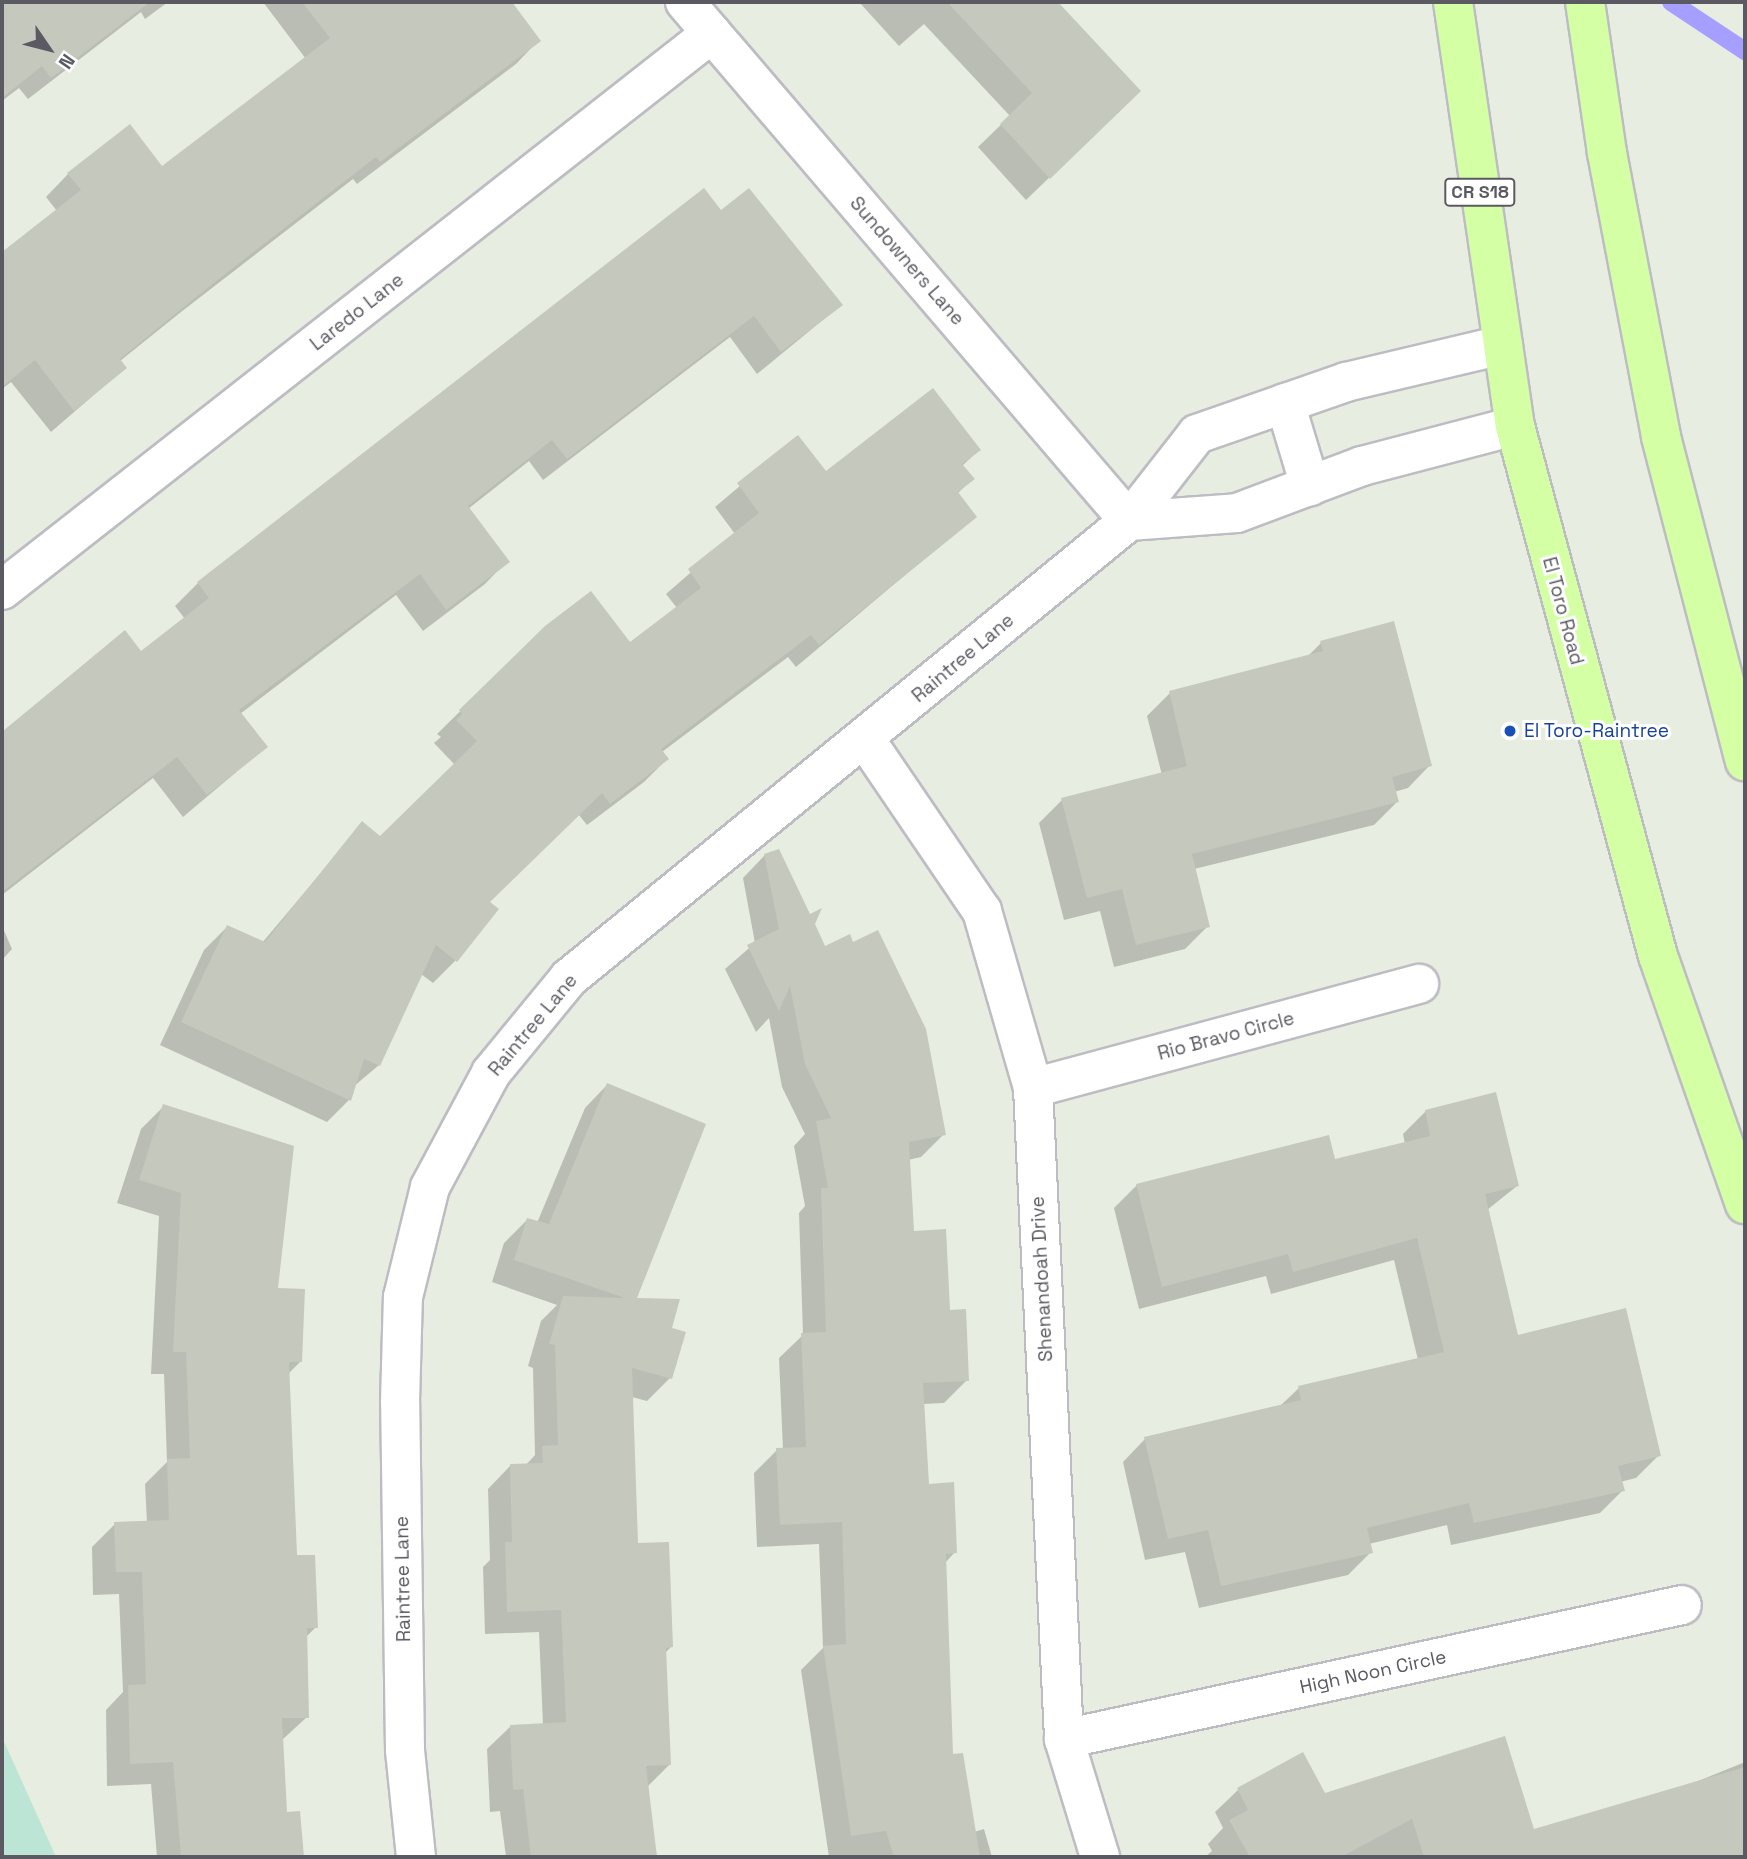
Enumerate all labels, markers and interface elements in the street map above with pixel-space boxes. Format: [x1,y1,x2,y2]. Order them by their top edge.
north arrow [14,14,84,84]
text: N [53,49,81,74]
road number: CR S18 [1443,177,1517,206]
street label: Sundowners Lane [845,192,969,330]
street label: Laredo Lane [306,268,408,356]
street label: El Toro Road [1538,554,1588,668]
street label: Raintree Lane [907,609,1019,707]
place label: El Toro-Raintree [1524,720,1669,742]
marker: El Toro-Raintree [1502,723,1518,739]
street label: Raintree Lane [484,969,582,1081]
street label: Rio Bravo Circle [1155,1007,1297,1065]
street label: Shenandoah Drive [1026,1196,1058,1362]
street label: Raintree Lane [391,1516,415,1642]
street label: High Noon Circle [1298,1645,1448,1699]

